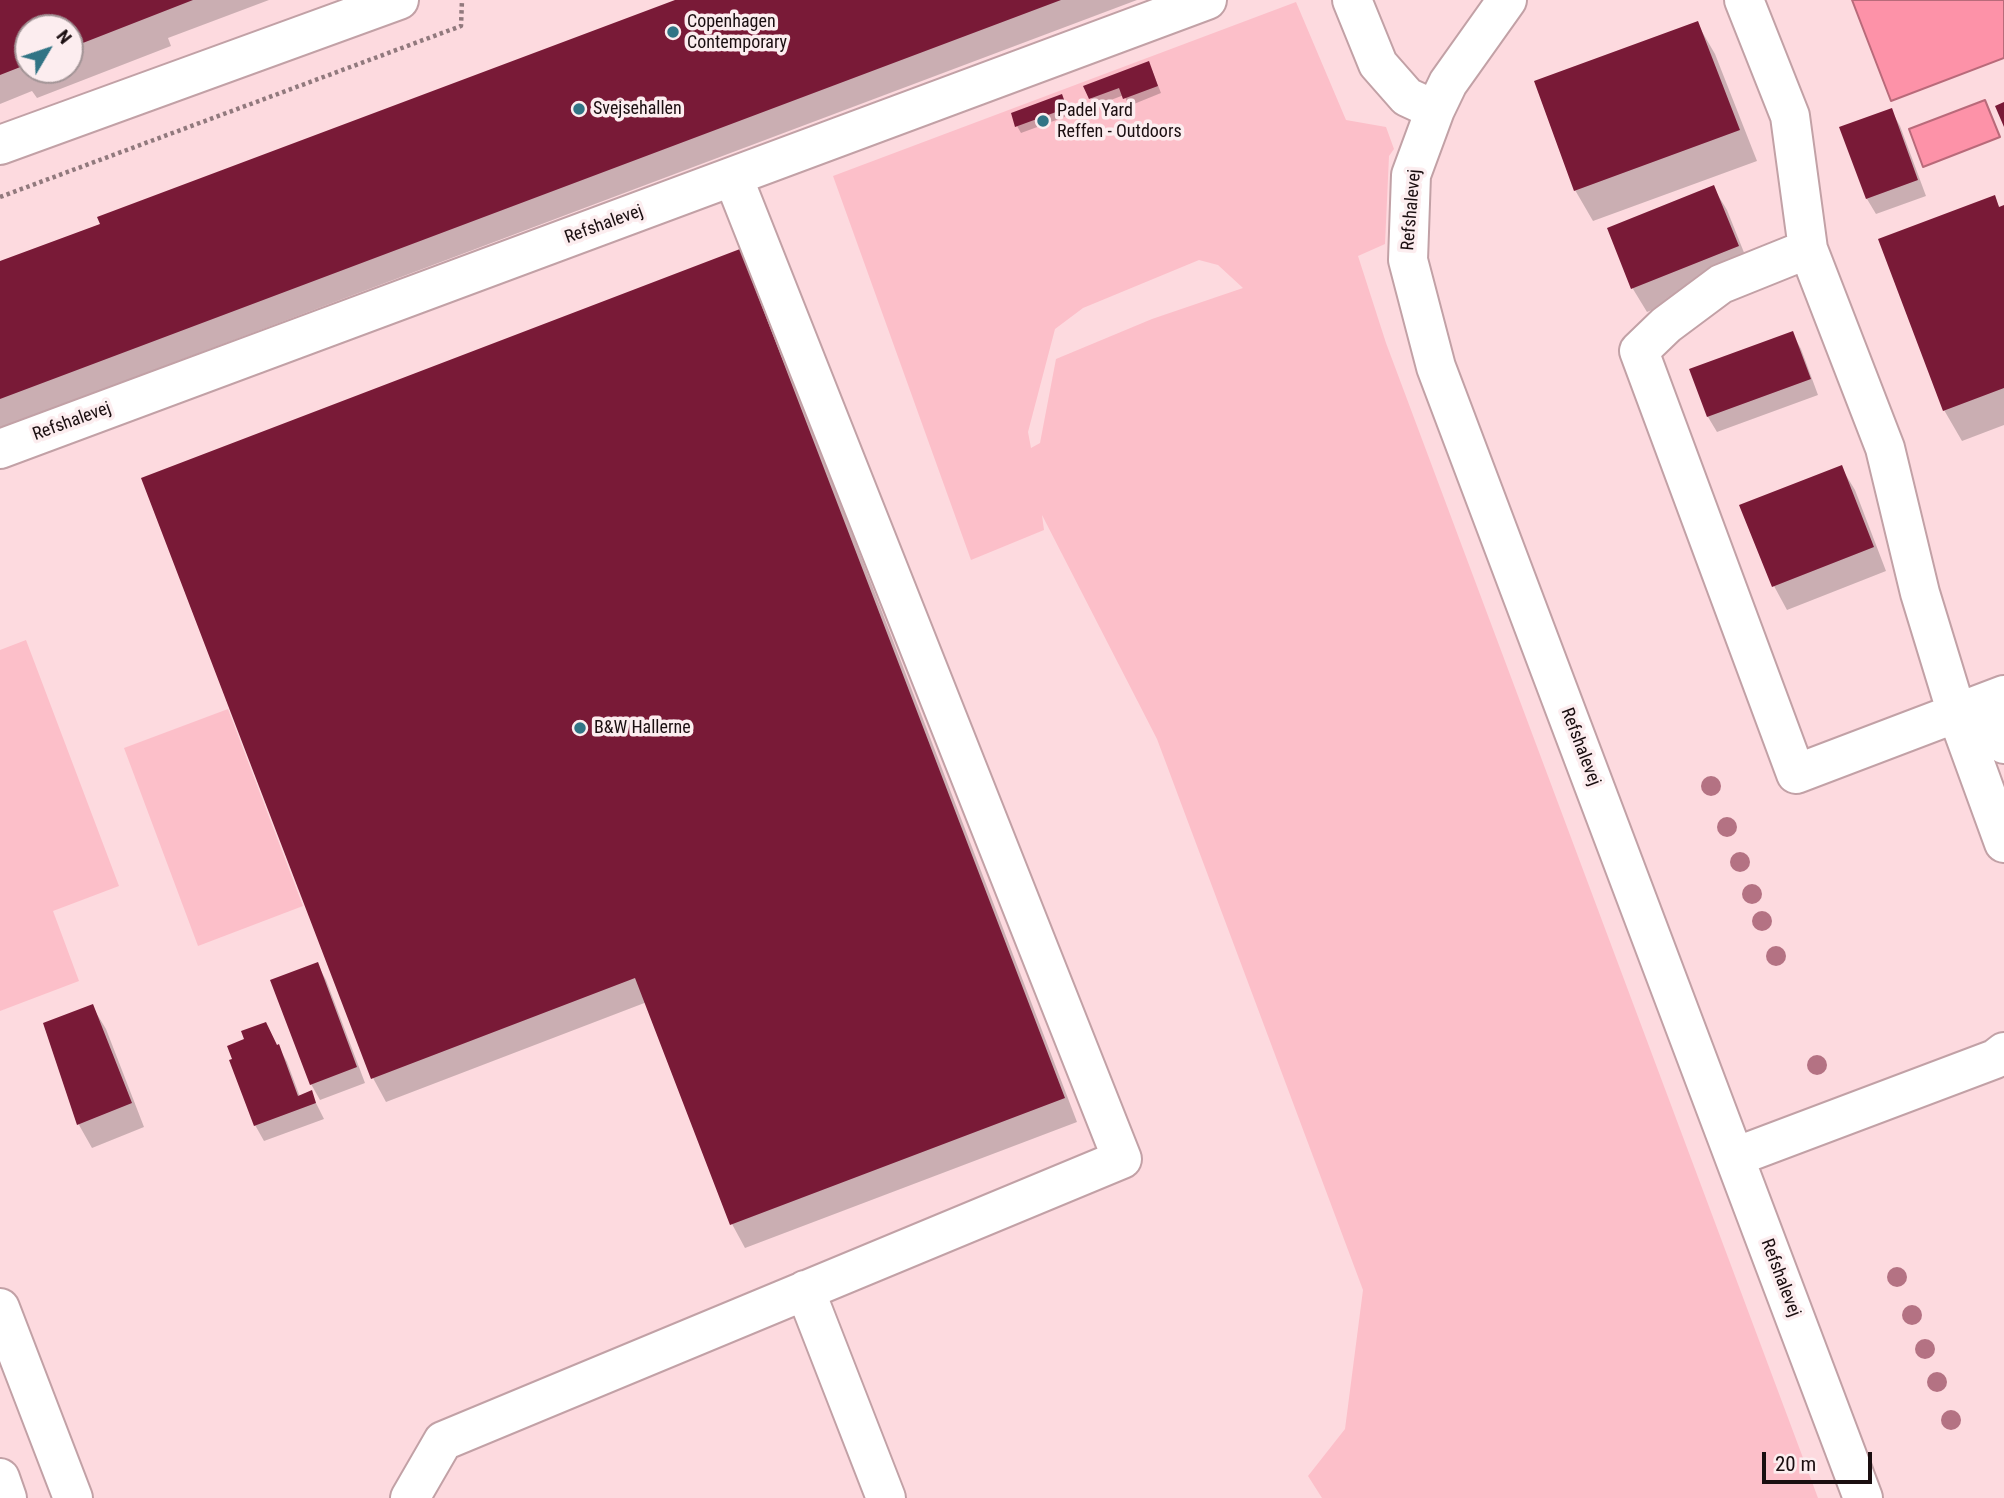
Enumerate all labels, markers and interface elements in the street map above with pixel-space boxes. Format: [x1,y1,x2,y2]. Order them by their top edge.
place label: Copenhagen Contemporary [687,11,787,54]
north arrow [14,14,84,84]
marker: Copenhagen Contemporary [665,24,681,40]
text: N [52,25,77,48]
place label: Svejsehallen [593,98,682,120]
place label: Padel Yard Reffen - Outdoors [1057,100,1182,142]
marker: Svejsehallen [571,101,587,117]
marker: Padel Yard Reffen - Outdoors [1035,113,1051,129]
street label: Refshalevej [1398,168,1426,252]
street label: Refshalevej [562,201,646,249]
street label: Refshalevej [30,398,114,446]
street label: Refshalevej [1555,705,1605,789]
place label: B&W Hallerne [594,717,691,739]
marker: B&W Hallerne [572,720,588,736]
street label: Refshalevej [1755,1236,1805,1320]
scale bar [1766,1438,1876,1482]
text: 20 m [1775,1452,1816,1476]

